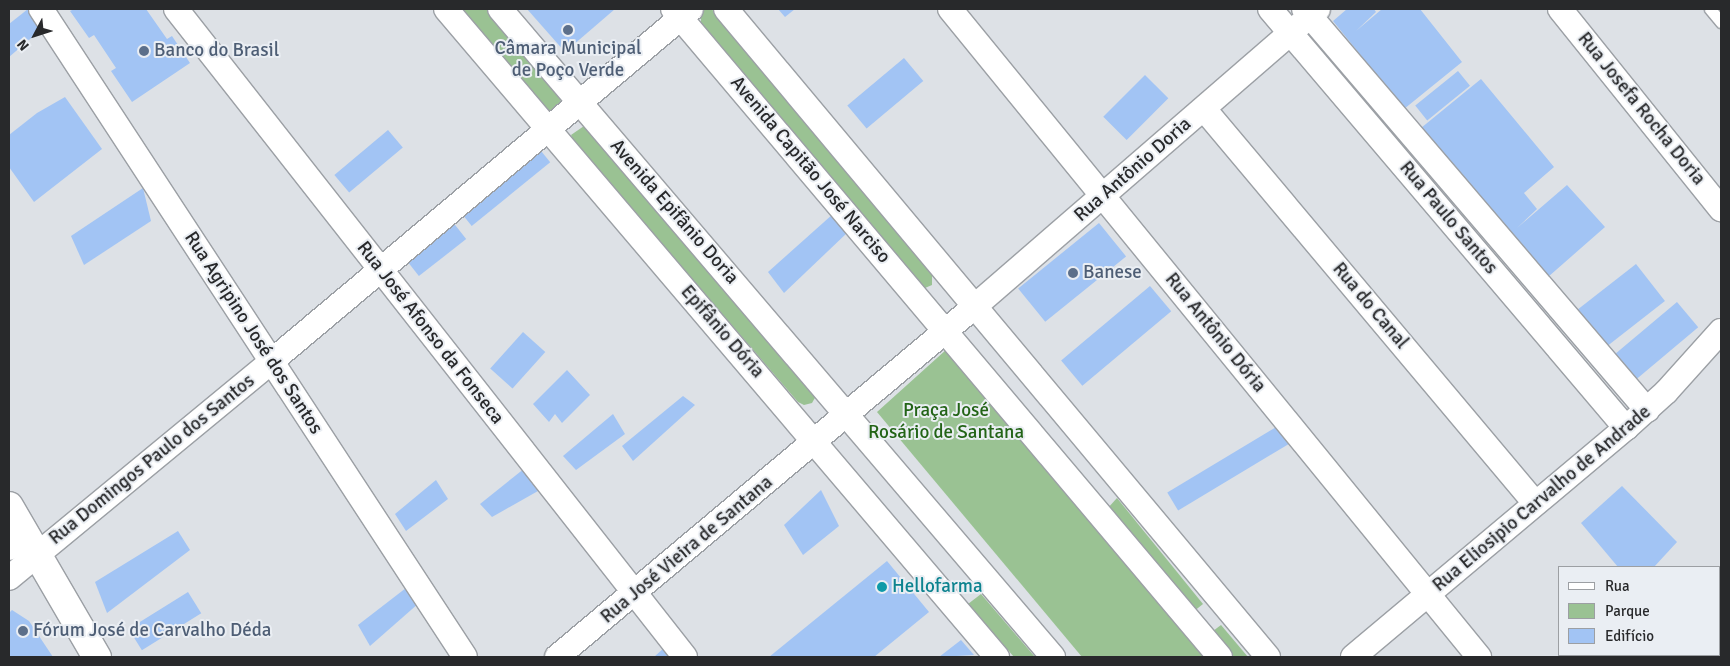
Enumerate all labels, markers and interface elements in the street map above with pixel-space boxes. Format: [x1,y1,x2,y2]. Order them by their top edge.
north arrow [10,10,60,60]
marker: Câmara Municipal de Poço Verde [562,24,574,36]
street label: Rua Josefa Rocha Doria [1572,28,1710,190]
text: N [13,36,33,54]
place label: Câmara Municipal de Poço Verde [494,38,642,82]
place label: Banco do Brasil [154,40,279,62]
marker: Banco do Brasil [138,45,150,57]
street label: Avenida Capitão José Narciso [725,72,895,268]
street label: Rua Antônio Doria [1070,113,1196,227]
street label: Avenida Epifânio Doria [605,135,743,289]
street label: Rua Paulo Santos [1394,157,1502,279]
street label: Rua Agripino José dos Santos [179,227,327,439]
street label: Rua José Afonso da Fonseca [352,237,508,429]
street label: Rua do Canal [1327,258,1413,354]
place label: Banese [1083,262,1142,284]
marker: Banese [1067,267,1079,279]
street label: Rua Antônio Dória [1160,269,1270,397]
street label: Epifânio Dória [675,281,769,383]
street label: Rua Domingos Paulo dos Santos [45,370,259,550]
park label: Praça José Rosário de Santana [868,400,1024,444]
street label: Rua Eliosipio Carvalho de Andrade [1428,401,1656,597]
street label: Rua José Vieira de Santana [596,471,778,629]
legend [1558,566,1720,656]
place label: Hellofarma [892,576,983,598]
marker: Hellofarma [876,581,888,593]
text: Parque [1605,602,1650,620]
place label: Fórum José de Carvalho Déda [33,620,271,642]
marker: Fórum José de Carvalho Déda [17,625,29,637]
text: Edifício [1605,627,1654,645]

